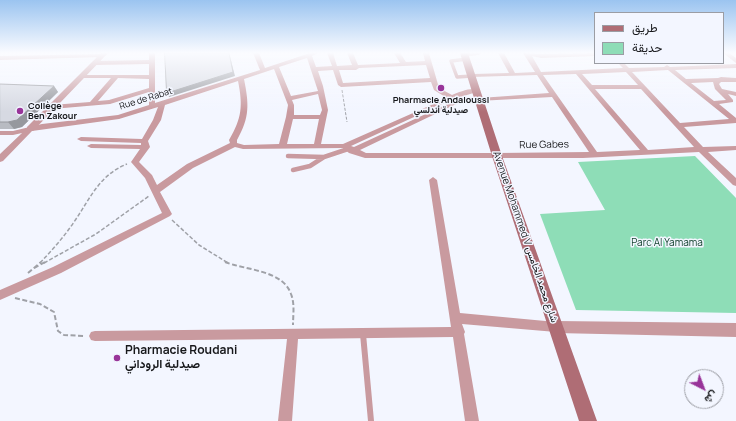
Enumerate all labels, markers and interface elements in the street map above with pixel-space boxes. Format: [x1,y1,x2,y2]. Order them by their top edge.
legend [594,12,724,64]
text: طريق [632,19,657,36]
text: حديقة [632,39,662,56]
marker: Pharmacie Andaloussi صيدلية أندلسي [436,83,446,93]
street label: Rue de Rabat [118,86,174,112]
place label: Pharmacie Andaloussi صيدلية أندلسي [393,95,489,116]
place label: Collège Ben Zakour [28,101,77,122]
marker: Collège Ben Zakour [15,106,25,116]
street label: Rue Gabes [519,139,569,151]
street label: Avenue Mohammed V شارع محمد الخامس [490,150,560,324]
park label: Parc Al Yamama [631,237,703,249]
place label: Pharmacie Roudani صيدلية الروداني [125,344,237,372]
marker: Pharmacie Roudani صيدلية الروداني [112,353,122,363]
north arrow [684,369,724,409]
text: ش [702,388,722,408]

